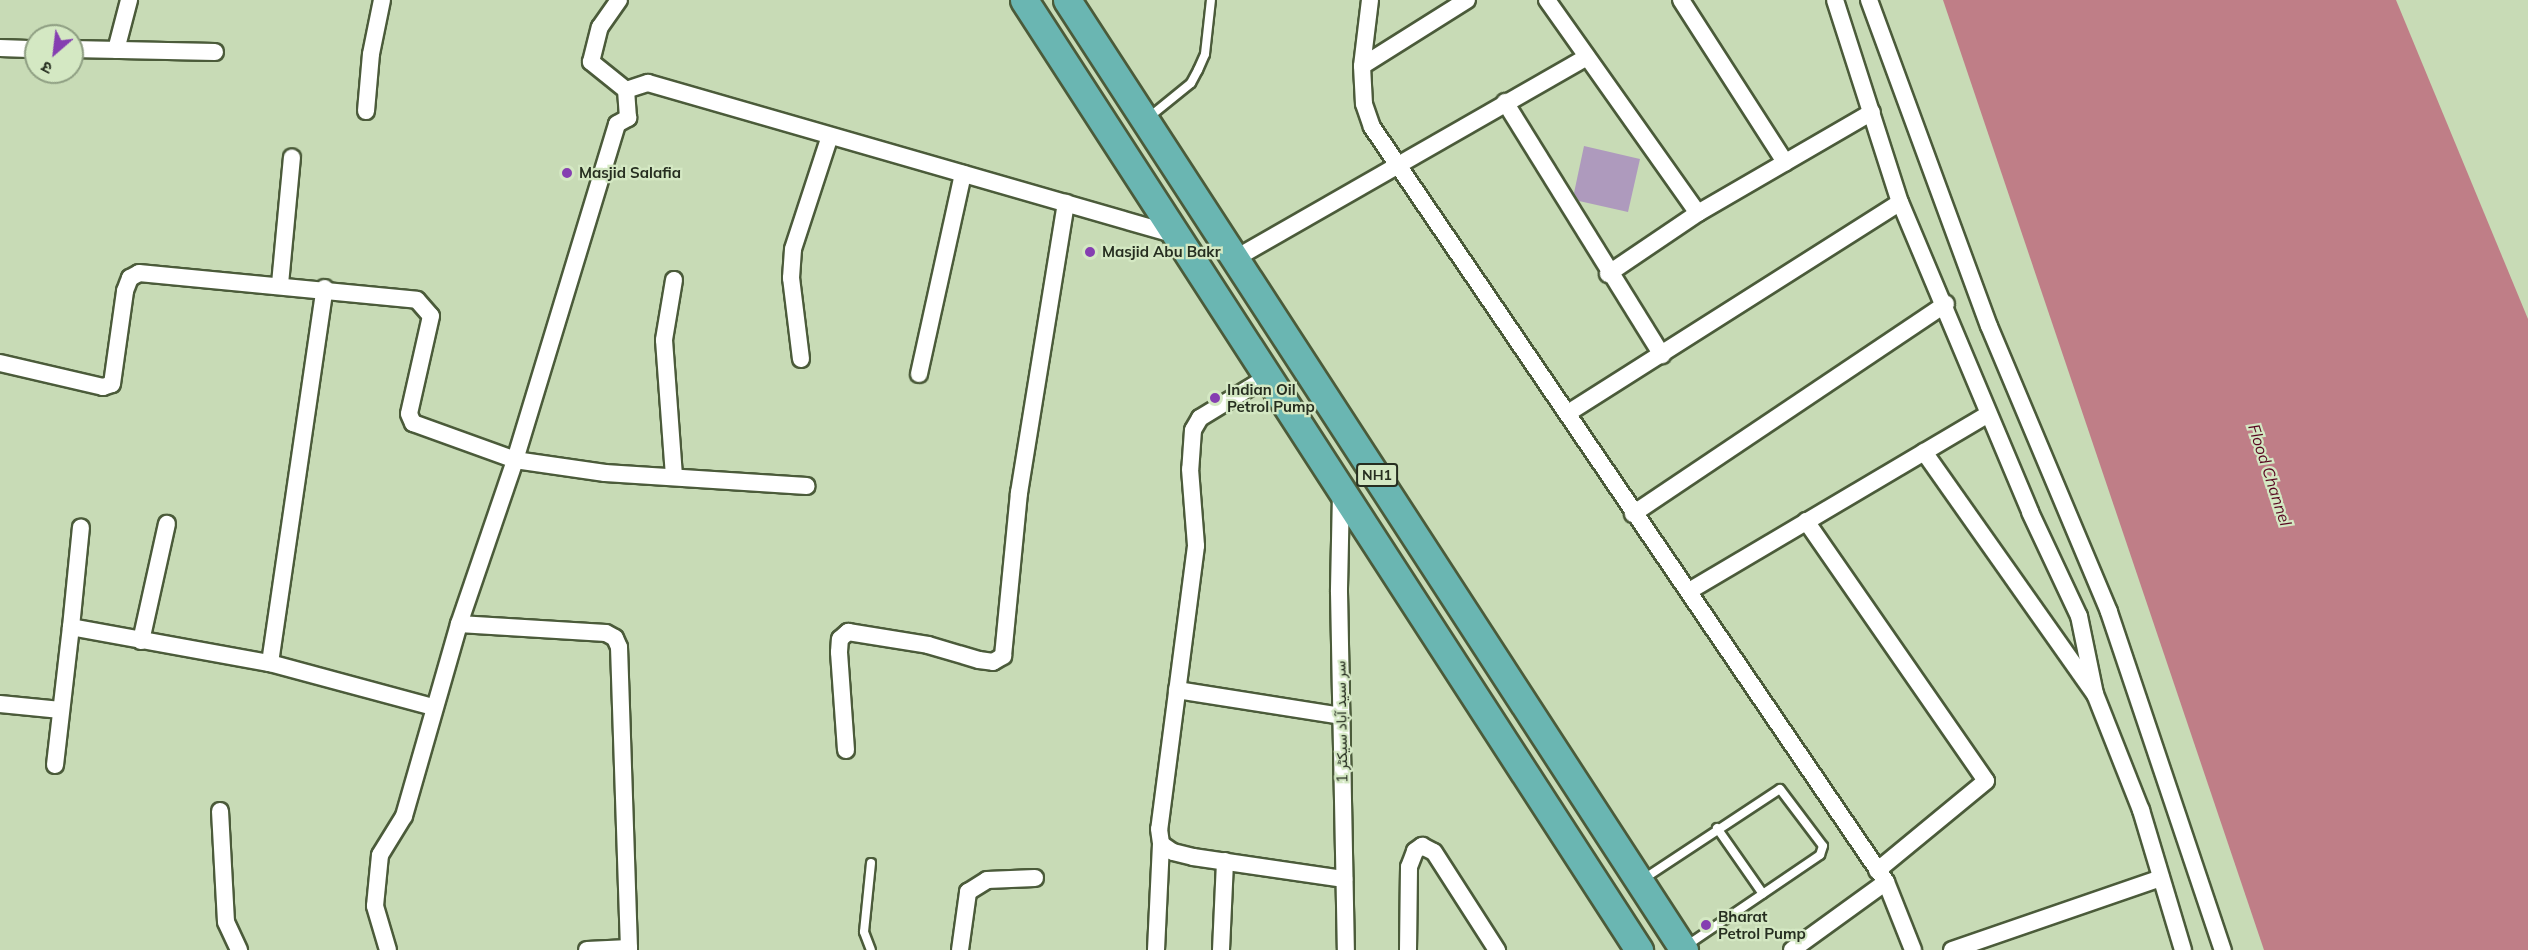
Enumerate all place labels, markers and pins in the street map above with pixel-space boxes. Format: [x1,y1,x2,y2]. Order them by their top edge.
place label: Masjid Salafia [579,164,681,182]
marker: Masjid Salafia [560,166,574,180]
place label: Masjid Abu Bakr [1102,243,1221,261]
marker: Masjid Abu Bakr [1083,245,1097,259]
place label: Indian Oil Petrol Pump [1227,380,1315,415]
marker: Indian Oil Petrol Pump [1208,391,1222,405]
place label: Bharat Petrol Pump [1718,907,1806,942]
marker: Bharat Petrol Pump [1699,918,1713,932]

